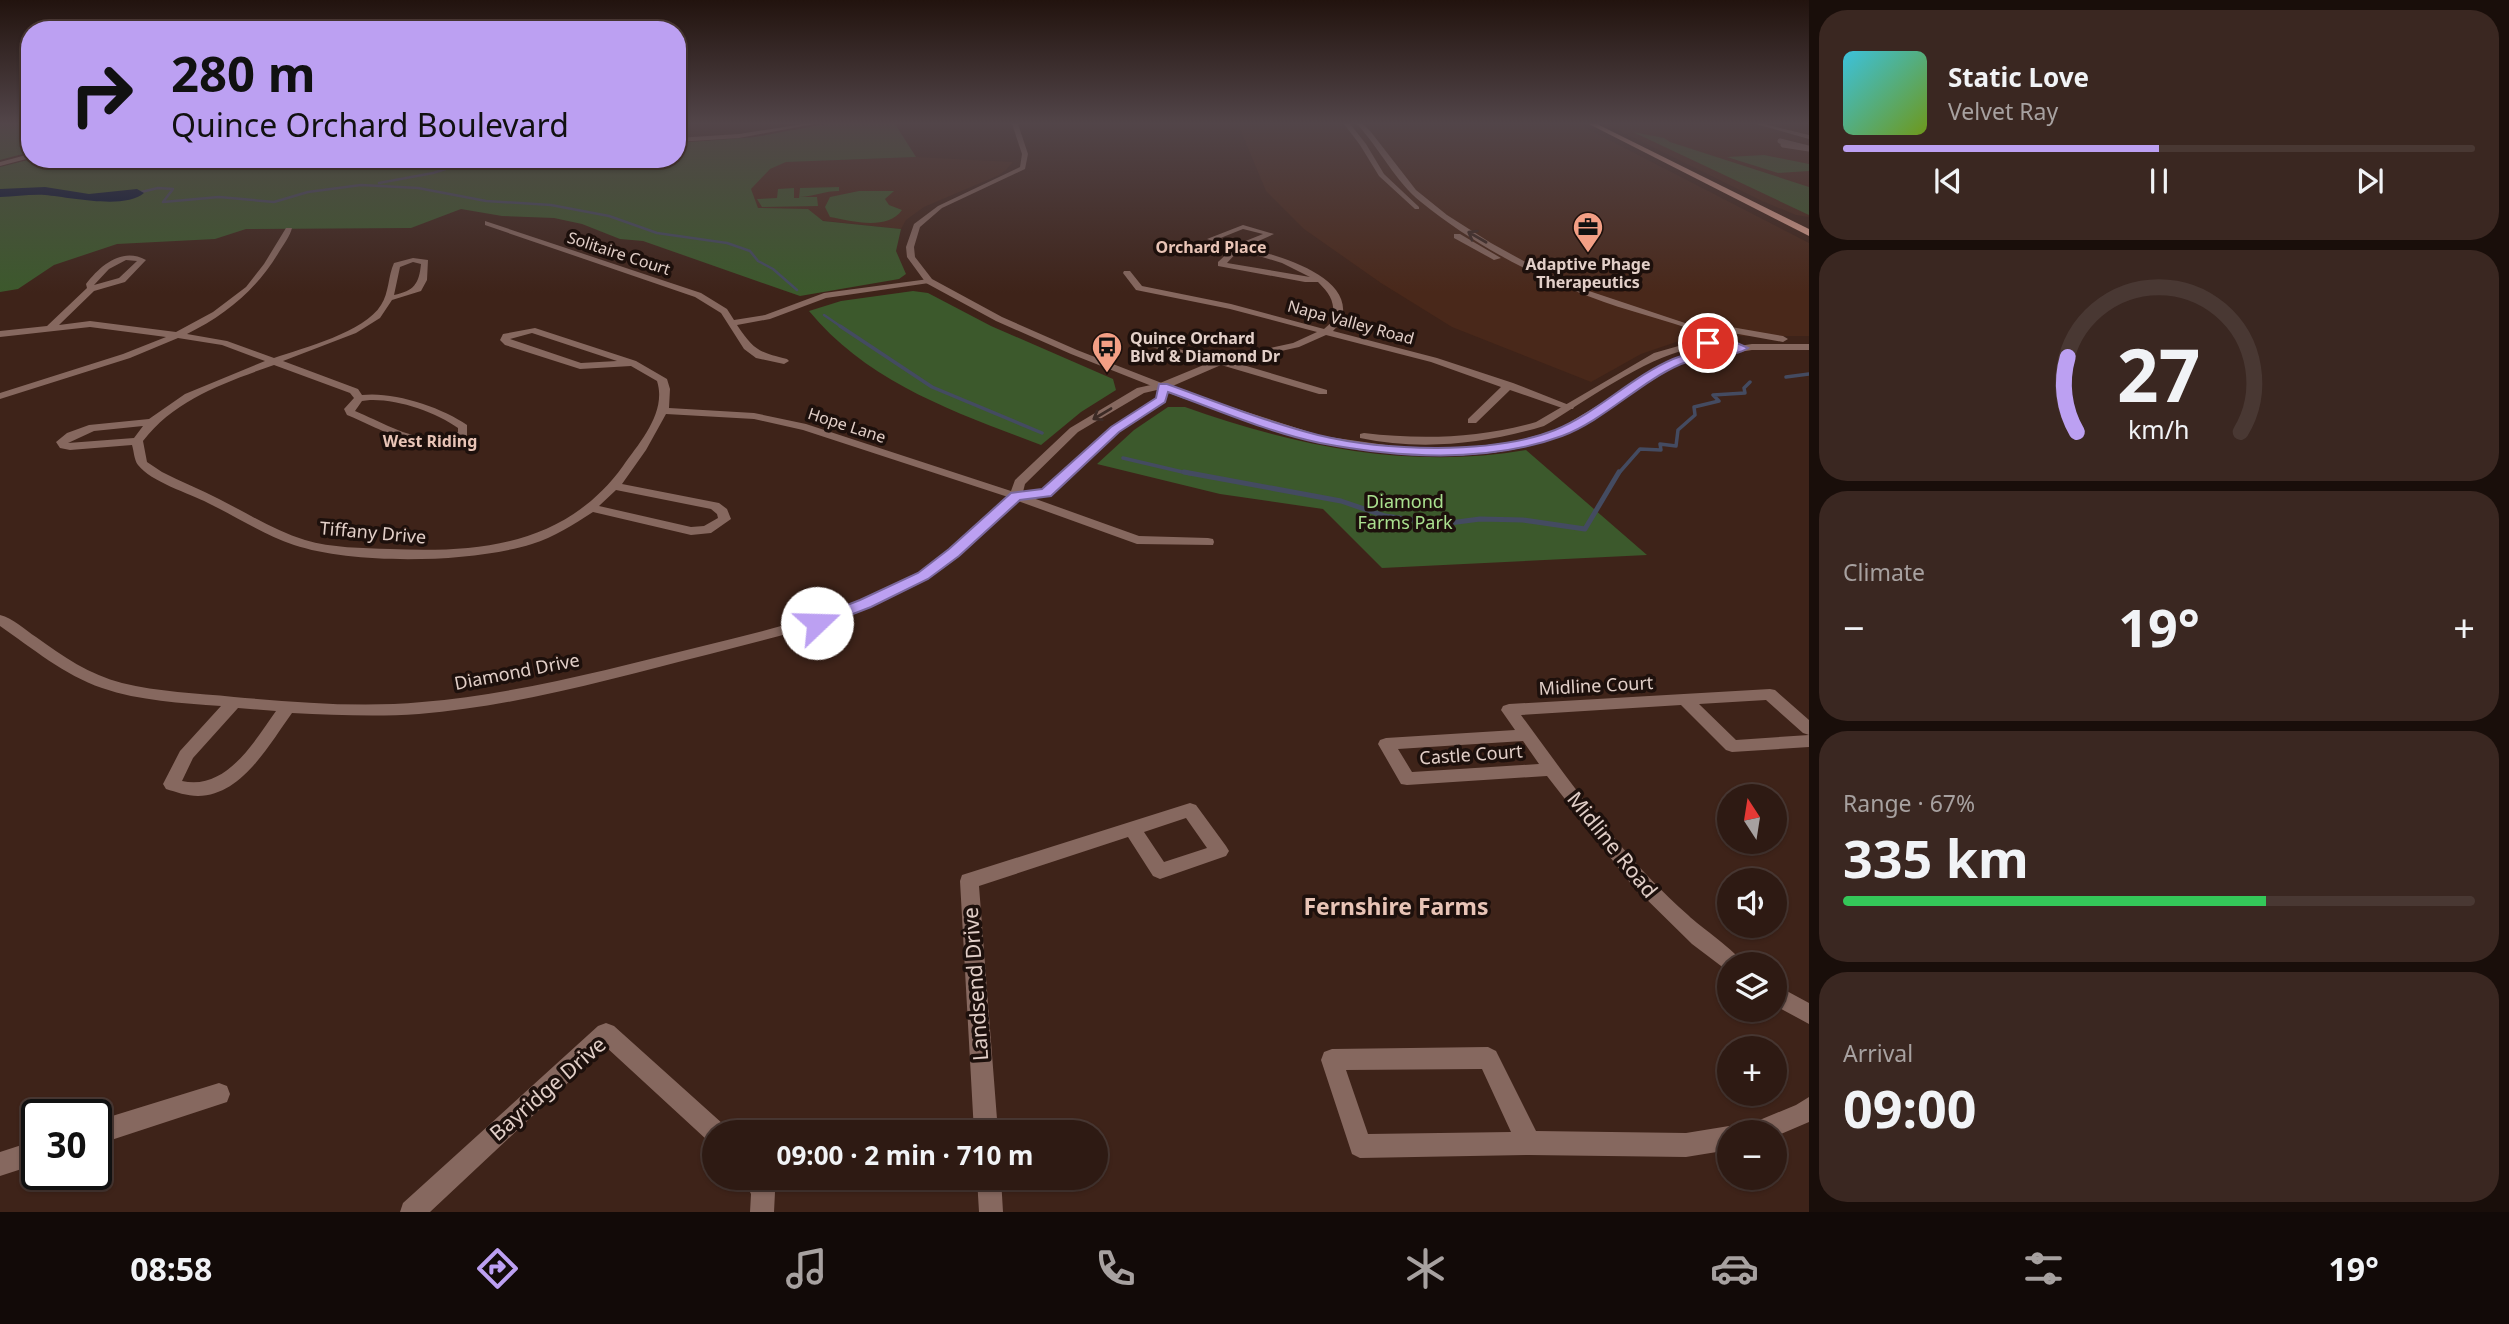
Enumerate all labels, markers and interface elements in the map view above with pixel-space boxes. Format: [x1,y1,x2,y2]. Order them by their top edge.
text: 280 m [171,40,316,106]
icon: right [56,49,147,140]
text: Static Love [1948,59,2089,95]
text: Velvet Ray [1948,95,2058,127]
text: Quince Orchard Boulevard [171,103,569,146]
icon: previous [1929,162,1967,200]
icon: pause [2140,162,2178,200]
icon: next [2351,162,2389,200]
office icon: Adaptive Phage Therapeutics [1571,210,1605,254]
street label: Solitaire Court [565,226,674,280]
one-way arrow [1468,230,1488,244]
district label: Orchard Place [1156,236,1266,258]
place label: Adaptive Phage Therapeutics [1525,253,1651,293]
street label: Napa Valley Road [1285,295,1417,349]
pin [1678,313,1738,373]
icon: arrive [1689,324,1727,362]
text: 27 [2117,324,2201,423]
place label: Quince Orchard Blvd & Diamond Dr [1130,327,1280,367]
bus stop icon: Quince Orchard Blvd & Diamond Dr [1090,330,1124,374]
street label: Hope Lane [805,402,889,448]
one-way arrow [1092,407,1112,421]
text: km/h [2128,411,2190,445]
district label: West Riding [383,430,477,452]
park label: Diamond Farms Park [1357,489,1453,534]
street label: Tiffany Drive [319,515,427,549]
text: Climate [1843,556,1925,588]
position arrow [780,586,854,660]
text: 19° [2118,591,2200,662]
text: − [1843,601,1865,653]
text: + [2453,601,2475,653]
street label: Diamond Drive [452,647,581,695]
street label: Midline Court [1538,670,1654,700]
street label: Castle Court [1419,738,1524,770]
north arrow [1717,784,1787,854]
map controls [1717,784,1787,1190]
street label: Midline Road [1561,785,1664,903]
text: Range · 67% [1843,787,1975,819]
text: 335 km [1843,822,2029,893]
button: sound [1717,868,1787,938]
district label: Fernshire Farms [1303,890,1489,922]
street label: Landsend Drive [956,906,994,1062]
button: layers [1717,952,1787,1022]
street label: Bayridge Drive [483,1030,611,1146]
button: + [1717,1036,1787,1106]
text: Arrival [1843,1037,1913,1069]
text: 09:00 [1843,1072,1977,1143]
speed limit sign: 30 [21,1099,112,1190]
button: − [1717,1120,1787,1190]
text: 09:00 · 2 min · 710 m [777,1137,1033,1173]
icon: directions [473,1244,522,1293]
icon: music [782,1244,831,1293]
icon: phone [1091,1244,1140,1293]
icon: climate [1401,1244,1450,1293]
icon: car [1710,1244,1759,1293]
icon: filters [2019,1244,2068,1293]
text: 08:58 [130,1247,212,1290]
text: 19° [2329,1247,2379,1290]

